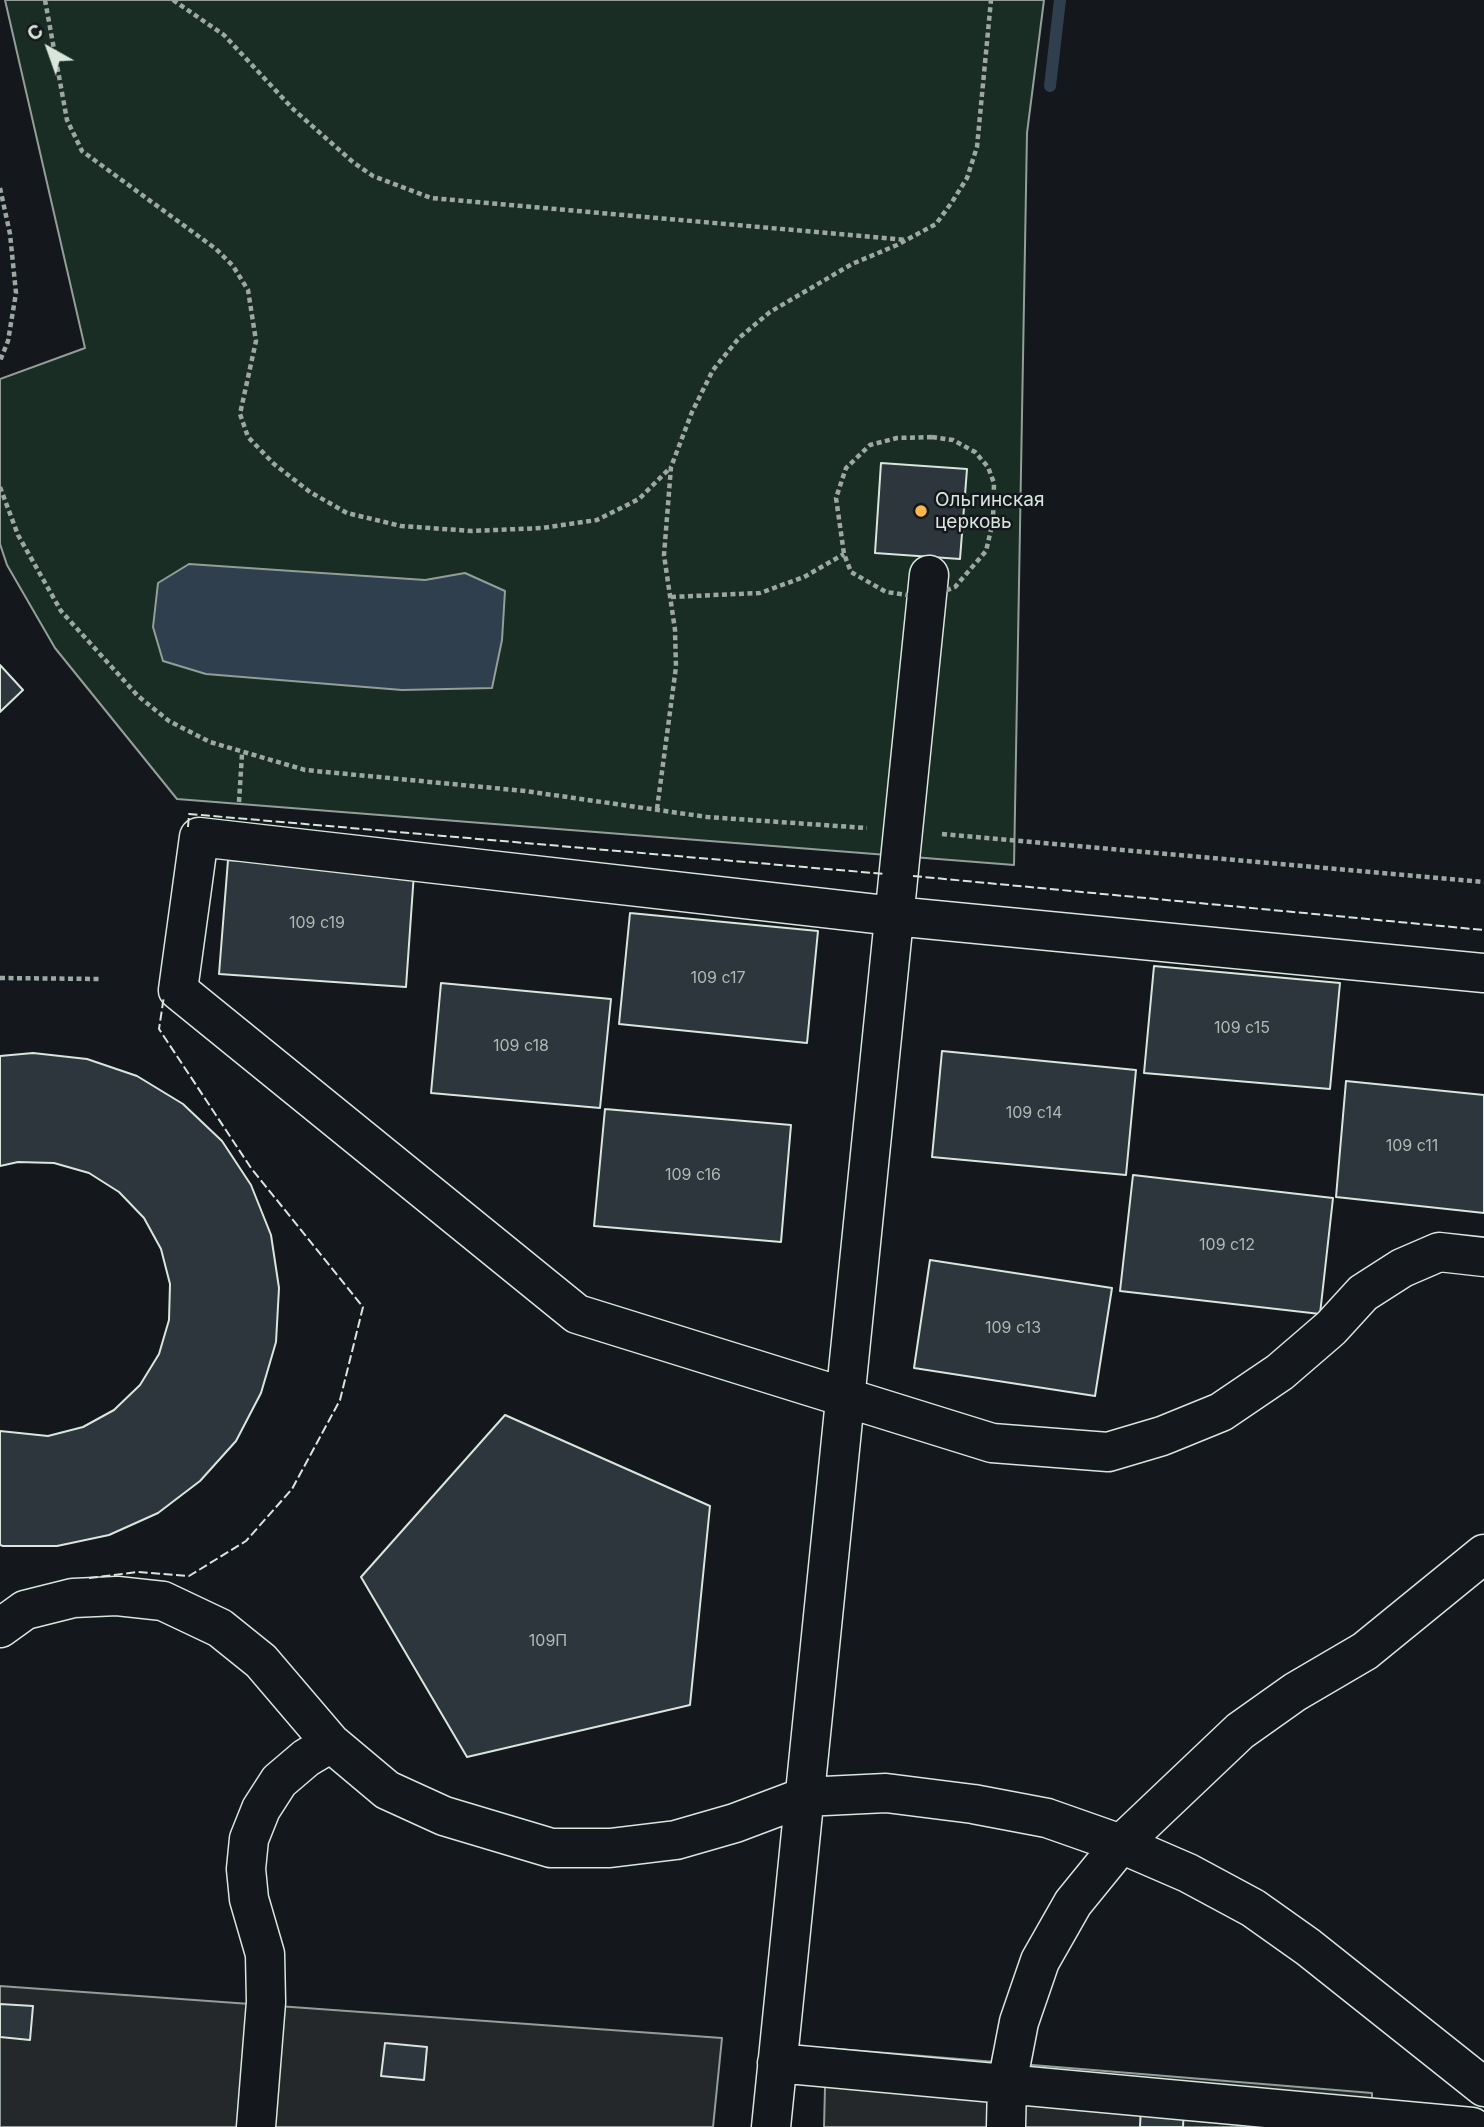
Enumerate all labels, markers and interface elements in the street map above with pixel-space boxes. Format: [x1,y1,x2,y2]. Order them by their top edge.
north arrow [14,14,84,84]
text: С [22,19,48,46]
place label: Ольгинская церковь [935,489,1044,533]
marker: Ольгинская церковь [913,503,929,519]
house number: 109 с19 [289,913,345,933]
house number: 109 с17 [690,968,746,988]
house number: 109 с15 [1214,1018,1270,1038]
house number: 109 с18 [493,1036,549,1056]
house number: 109 с14 [1006,1103,1062,1123]
house number: 109 с11 [1386,1136,1438,1156]
house number: 109 с16 [665,1165,721,1185]
house number: 109 с12 [1199,1235,1255,1255]
house number: 109 с13 [985,1318,1041,1338]
house number: 109П [529,1631,567,1651]

